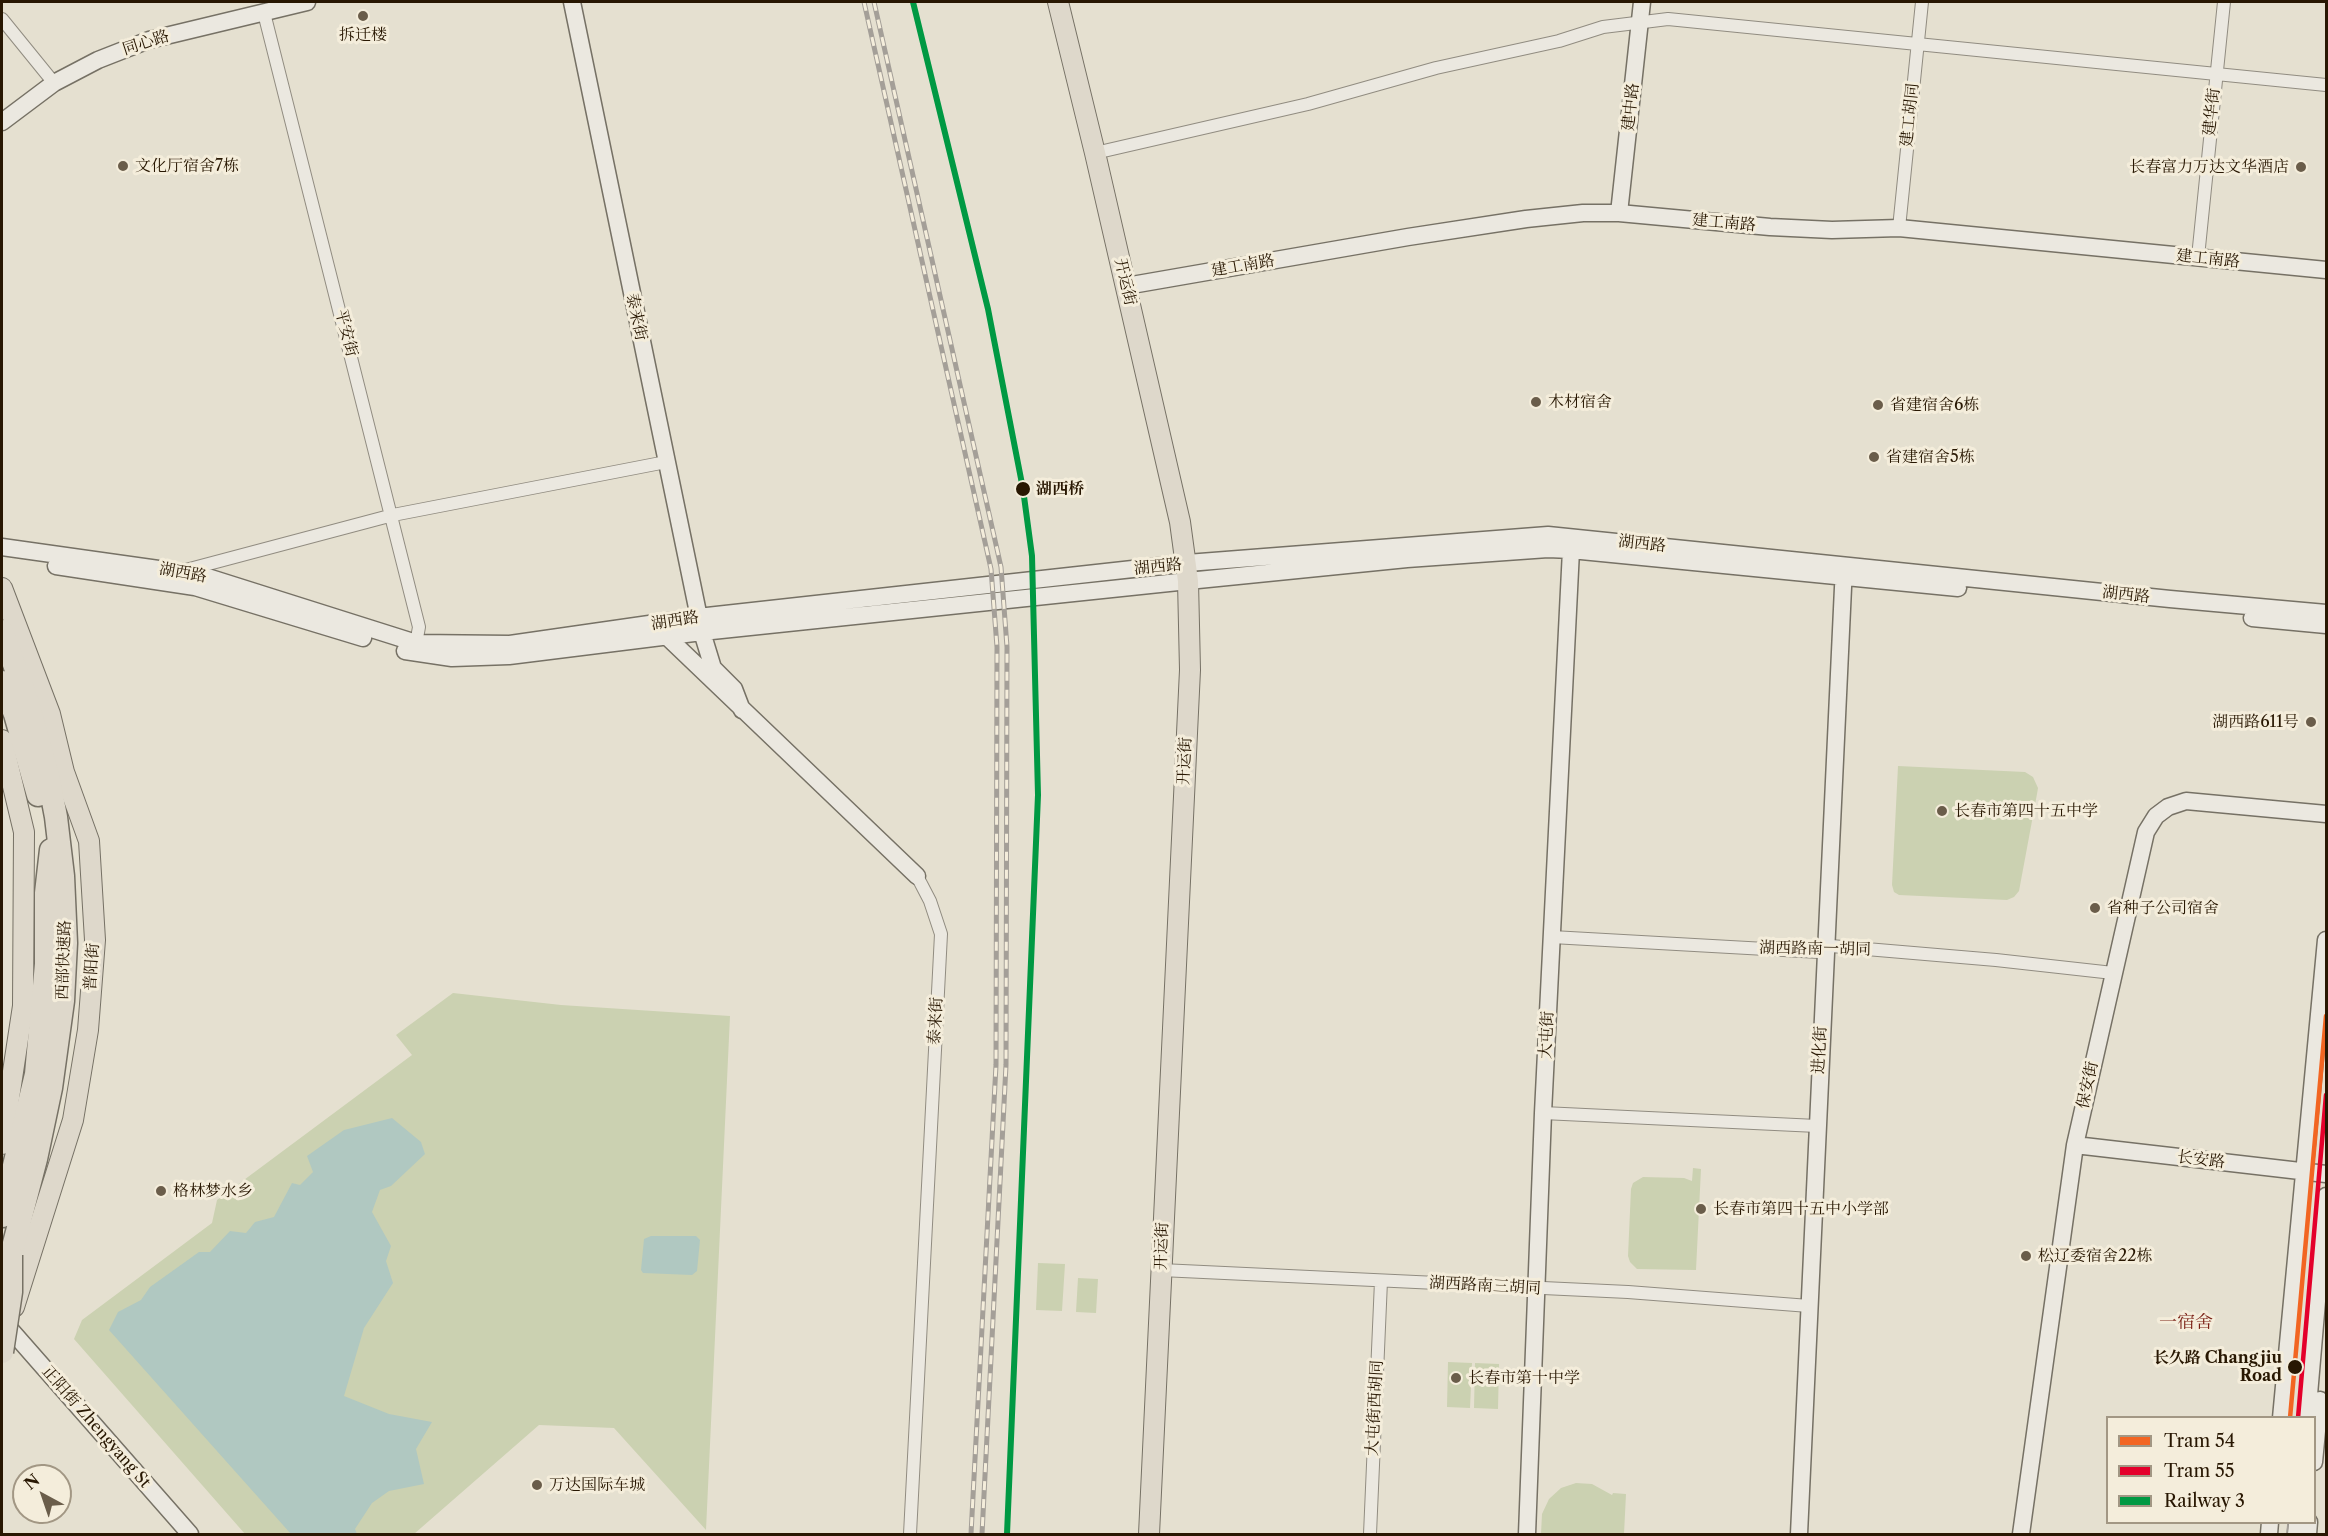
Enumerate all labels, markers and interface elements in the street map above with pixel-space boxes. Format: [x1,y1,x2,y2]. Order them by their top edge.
marker: 拆迁楼 [356,9,370,23]
place label: 拆迁楼 [339,25,387,45]
street label: 同心路 [120,26,172,60]
street label: 建中路 [1619,82,1643,132]
street label: 建工胡同 [1897,82,1923,148]
street label: 建华街 [2200,87,2224,137]
place label: 文化厅宿舍7栋 [135,156,239,176]
place label: 长春富力万达文华酒店 [2129,157,2289,177]
marker: 文化厅宿舍7栋 [116,159,130,173]
marker: 长春富力万达文华酒店 [2294,160,2308,174]
street label: 建工南路 [1691,211,1757,235]
street label: 建工南路 [2175,246,2241,272]
street label: 建工南路 [1210,251,1276,281]
street label: 开运街 [1110,256,1140,308]
street label: 泰来街 [622,292,650,342]
street label: 平安街 [331,307,361,359]
place label: 木材宿舍 [1548,392,1612,412]
marker: 木材宿舍 [1529,395,1543,409]
place label: 省建宿舍6栋 [1890,395,1979,415]
marker: 省建宿舍6栋 [1871,398,1885,412]
place label: 省建宿舍5栋 [1886,447,1975,467]
marker: 省建宿舍5栋 [1867,450,1881,464]
place label: 湖西桥 [1036,479,1084,499]
marker: 湖西桥 [1014,480,1032,498]
street label: 湖西路 [1617,532,1667,556]
street label: 湖西路 [1133,555,1183,579]
street label: 湖西路 [158,559,208,587]
street label: 湖西路 [2101,583,2151,607]
street label: 湖西路 [650,608,700,634]
place label: 湖西路611号 [2212,712,2299,732]
marker: 湖西路611号 [2304,715,2318,729]
street label: 开运街 [1174,737,1196,785]
place label: 长春市第四十五中学 [1954,801,2098,821]
marker: 长春市第四十五中学 [1935,804,1949,818]
place label: 省种子公司宿舍 [2107,898,2219,918]
marker: 省种子公司宿舍 [2088,901,2102,915]
street label: 西部快速路 [53,920,75,1000]
street label: 湖西路南一胡同 [1759,938,1871,960]
street label: 普阳街 [81,942,103,992]
street label: 泰来街 [925,997,947,1045]
street label: 大屯街 [1536,1011,1558,1059]
street label: 进化街 [1809,1026,1831,1074]
street label: 保安街 [2074,1060,2102,1110]
street label: 长安路 [2176,1148,2226,1172]
place label: 格林梦水乡 [173,1181,253,1201]
marker: 格林梦水乡 [154,1184,168,1198]
place label: 长春市第四十五中小学部 [1713,1199,1889,1219]
marker: 长春市第四十五中小学部 [1694,1202,1708,1216]
street label: 开运街 [1152,1222,1172,1270]
place label: 松辽委宿舍22栋 [2038,1246,2152,1266]
marker: 松辽委宿舍22栋 [2019,1249,2033,1263]
street label: 湖西路南三胡同 [1429,1273,1541,1299]
district label: 一宿舍 [2159,1312,2213,1334]
place label: 长久路 Changjiu Road [2153,1348,2282,1386]
marker: 长久路 Changjiu Road [2286,1358,2304,1376]
street label: 大屯街西胡同 [1363,1360,1387,1456]
street label: 正阳街 Zhengyang St [38,1362,154,1492]
place label: 长春市第十中学 [1468,1368,1580,1388]
marker: 长春市第十中学 [1449,1371,1463,1385]
legend [2106,1416,2316,1524]
text: Tram 54 [2164,1430,2235,1452]
text: Tram 55 [2164,1460,2234,1482]
north arrow [12,1464,72,1524]
text: N [20,1470,43,1494]
place label: 万达国际车城 [549,1475,645,1495]
marker: 万达国际车城 [530,1478,544,1492]
text: Railway 3 [2164,1490,2245,1512]

